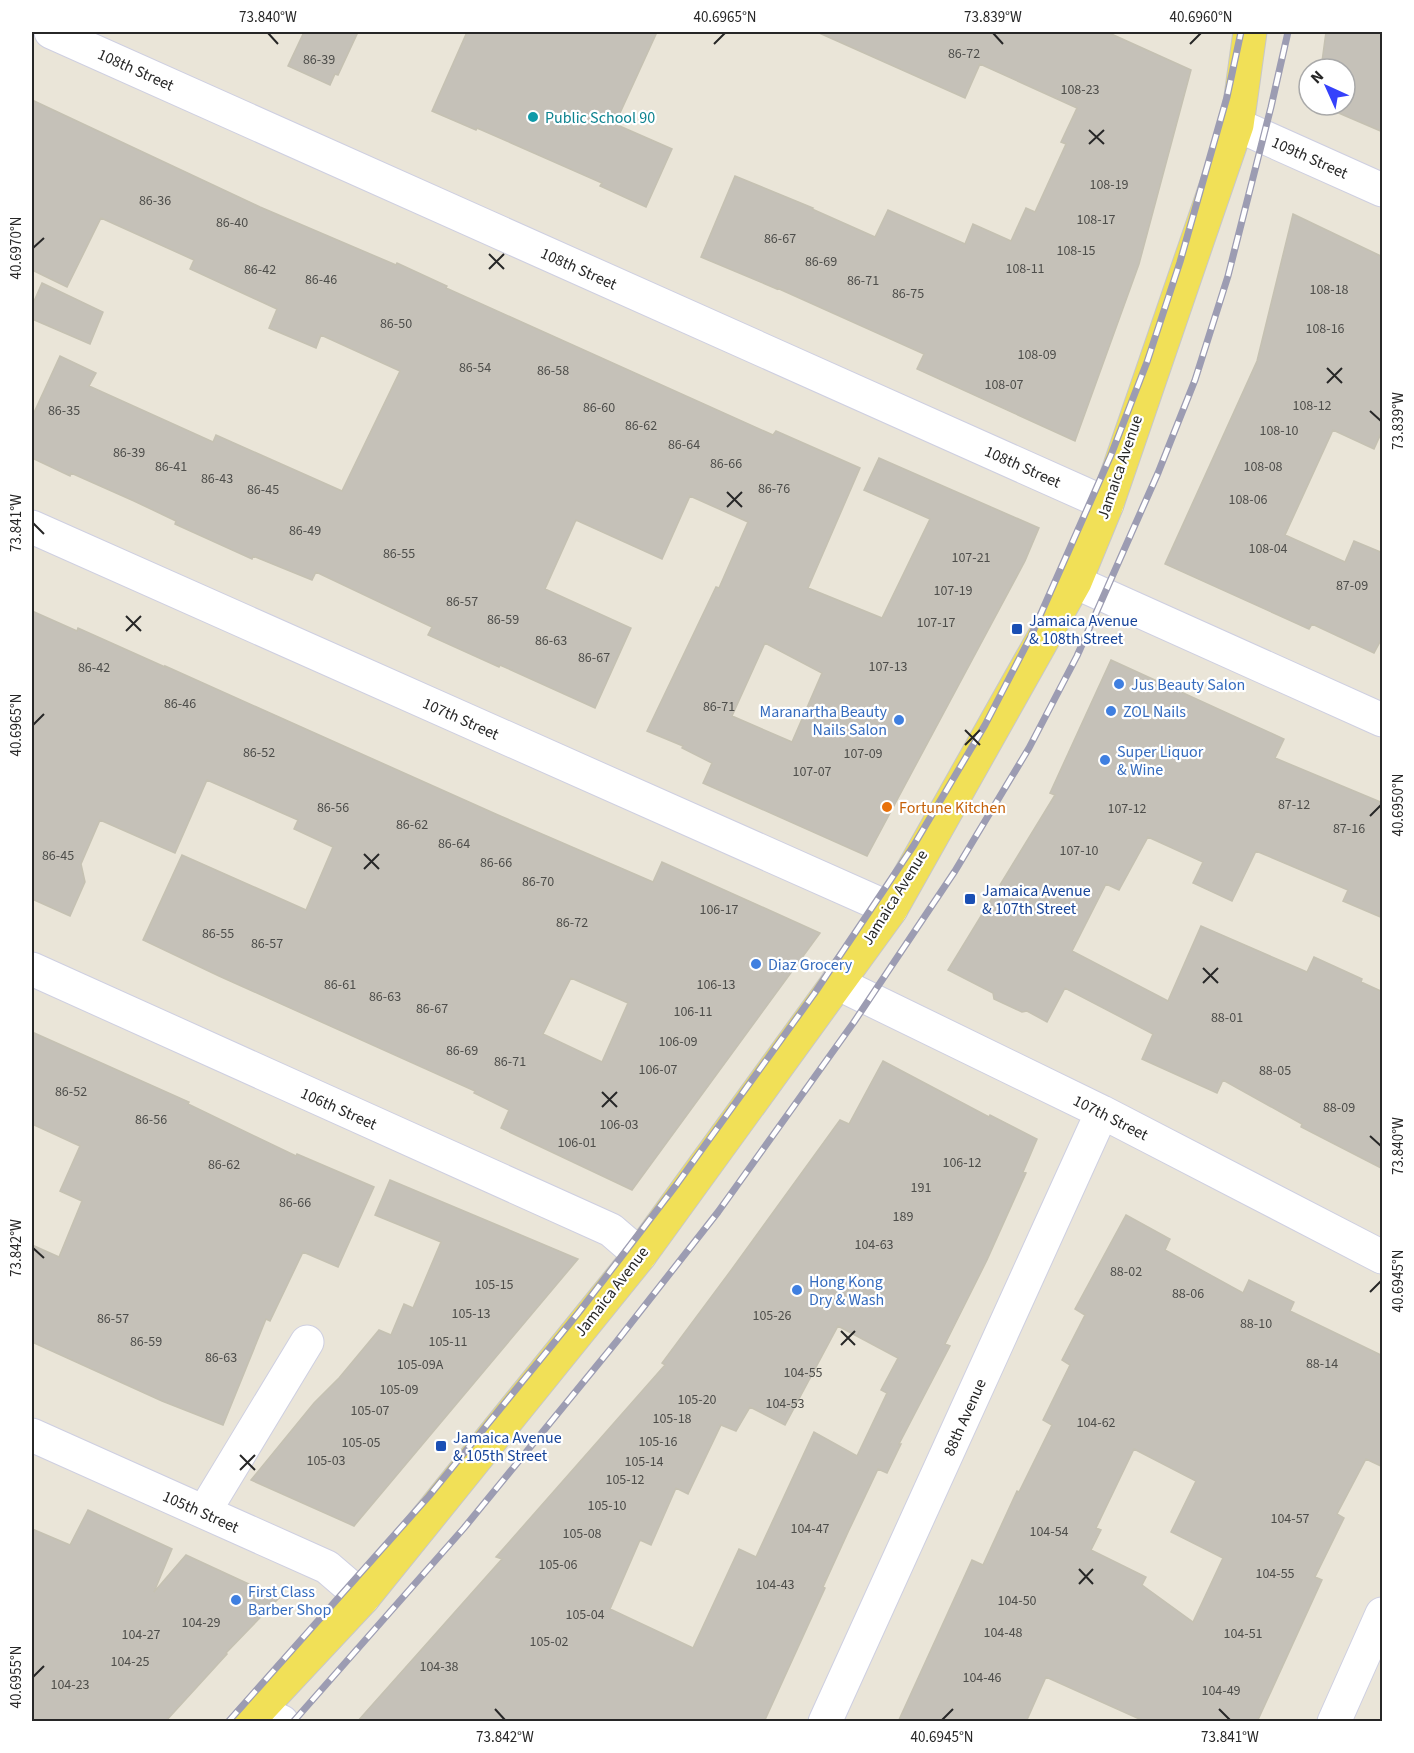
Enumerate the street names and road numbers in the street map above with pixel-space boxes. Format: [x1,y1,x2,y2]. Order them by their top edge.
street label: 108th Street [94,43,178,97]
street label: 109th Street [1268,131,1352,185]
street label: 108th Street [537,242,621,296]
street label: Jamaica Avenue [1092,412,1148,522]
street label: 108th Street [981,440,1065,494]
street label: 107th Street [419,692,503,746]
street label: Jamaica Avenue [857,846,933,949]
street label: 106th Street [297,1082,381,1136]
street label: 107th Street [1069,1090,1152,1146]
street label: Jamaica Avenue [570,1242,654,1341]
street label: 88th Avenue [938,1375,992,1460]
street label: 105th Street [159,1485,243,1539]

